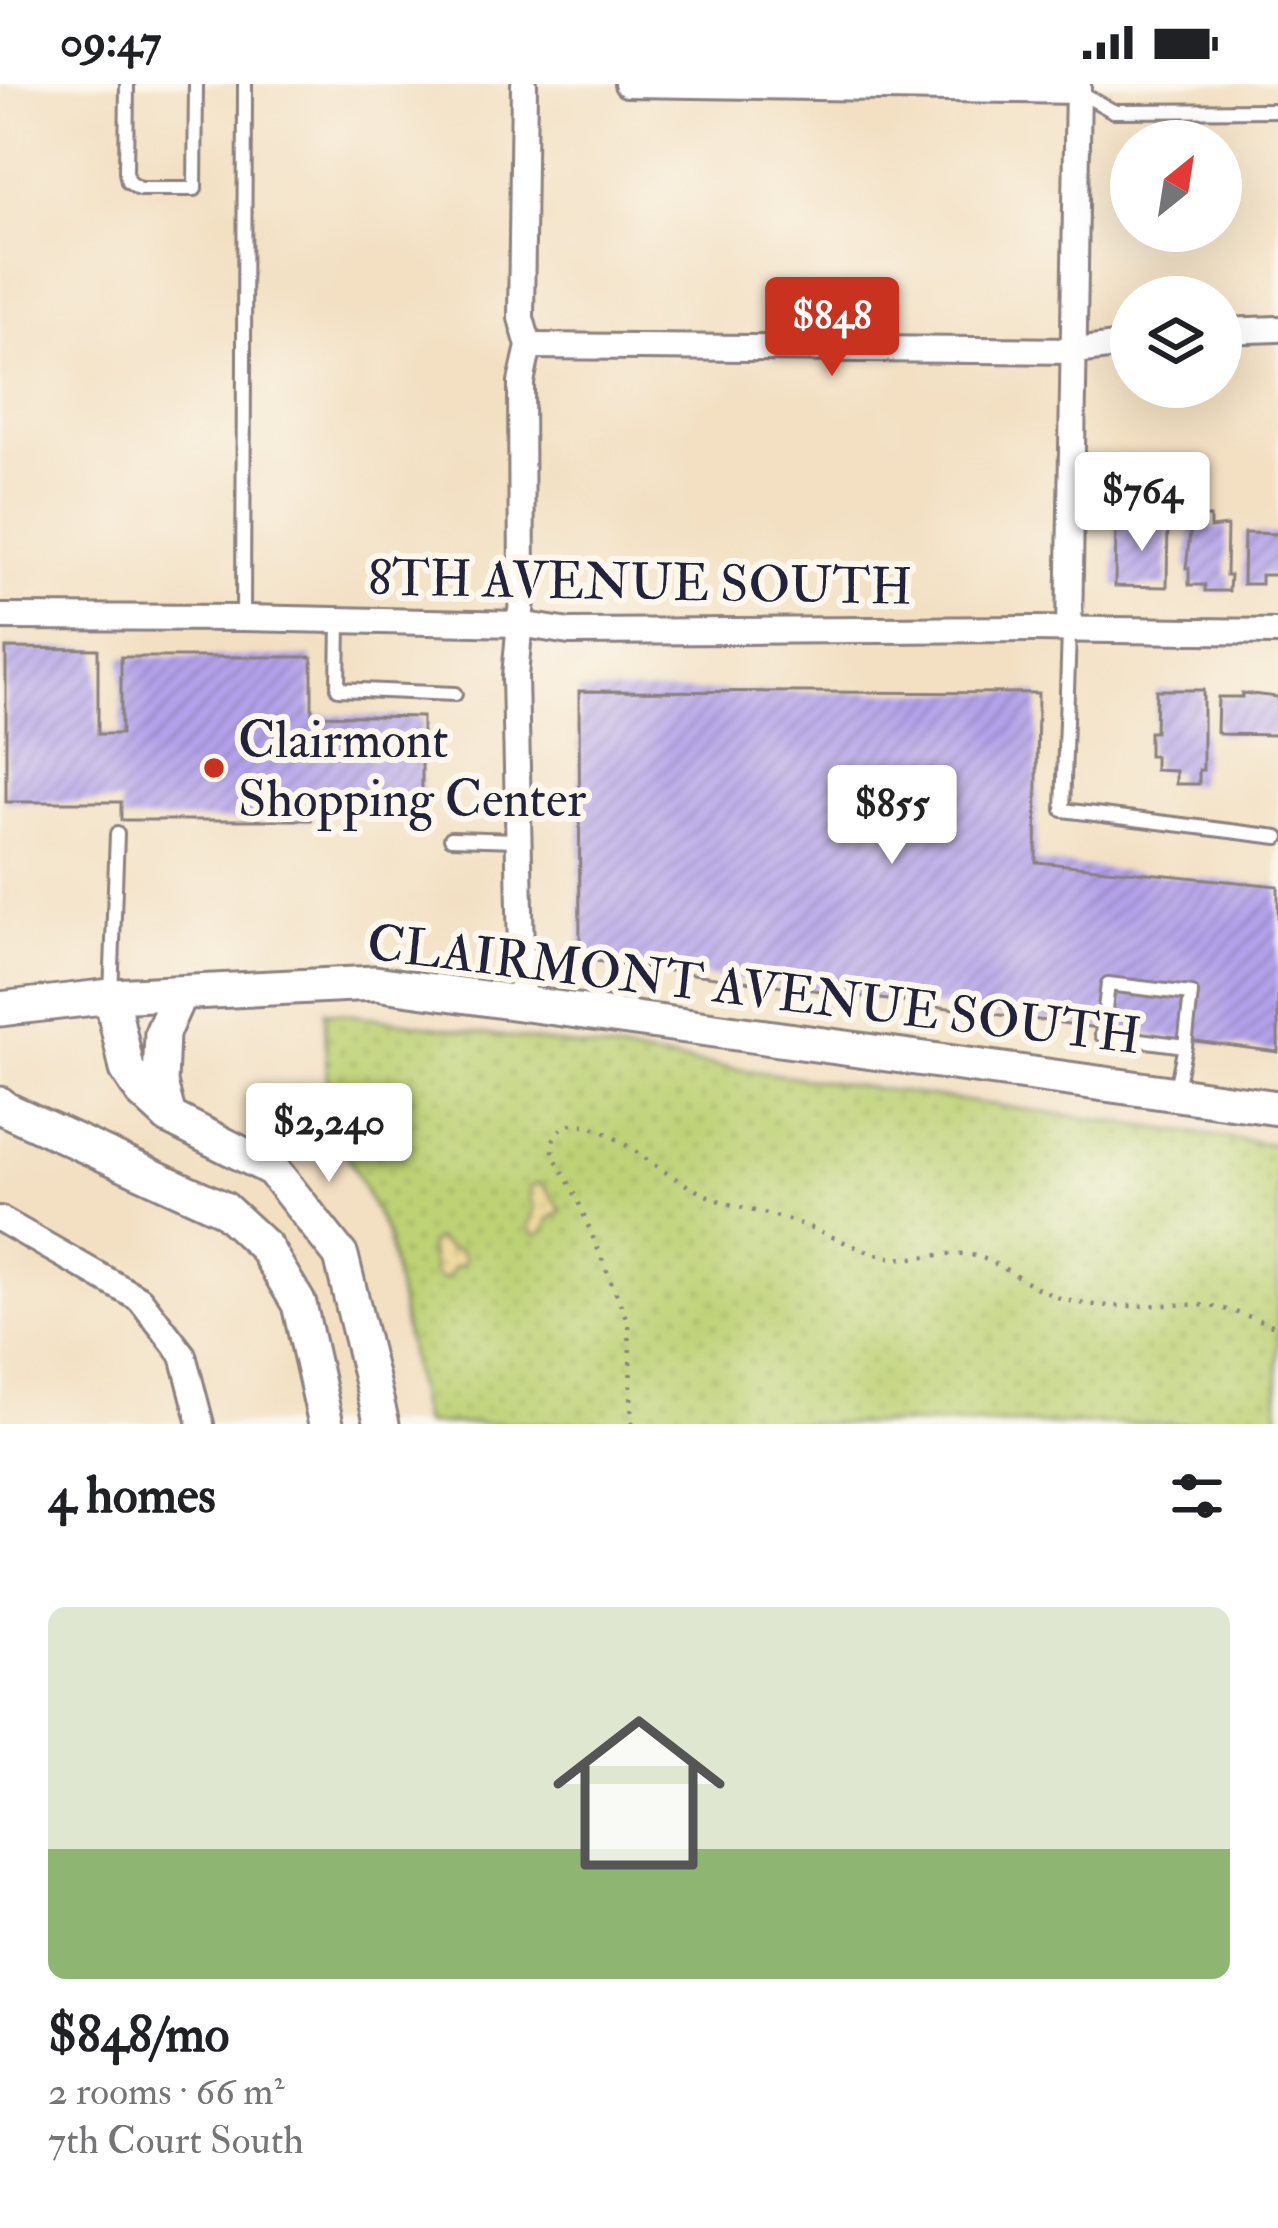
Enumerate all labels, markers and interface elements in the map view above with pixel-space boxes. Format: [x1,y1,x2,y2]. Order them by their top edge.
text: 09:47 [60,14,161,70]
north arrow [1110,120,1242,252]
map controls [1110,120,1242,408]
button: layers [1110,276,1242,408]
pin: $848 [761,277,903,379]
text: $848 [792,291,872,340]
pin: $764 [1071,452,1213,554]
text: $764 [1102,466,1182,515]
street label: 8TH AVENUE SOUTH [367,546,913,620]
place label: Clairmont Shopping Center [238,709,586,832]
marker: Clairmont Shopping Center [201,755,227,781]
pin: $855 [821,765,963,867]
text: $855 [855,779,929,828]
street label: CLAIRMONT AVENUE SOUTH [363,911,1144,1069]
pin: $2,240 [231,1083,427,1185]
text: $2,240 [273,1097,385,1146]
icon: filters [1164,1463,1230,1529]
text: 4 homes [48,1464,216,1528]
icon: home [531,1685,747,1901]
text: $848/mo [48,2003,229,2067]
text: 2 rooms · 66 m² [48,2067,284,2116]
text: 7th Court South [48,2116,304,2165]

